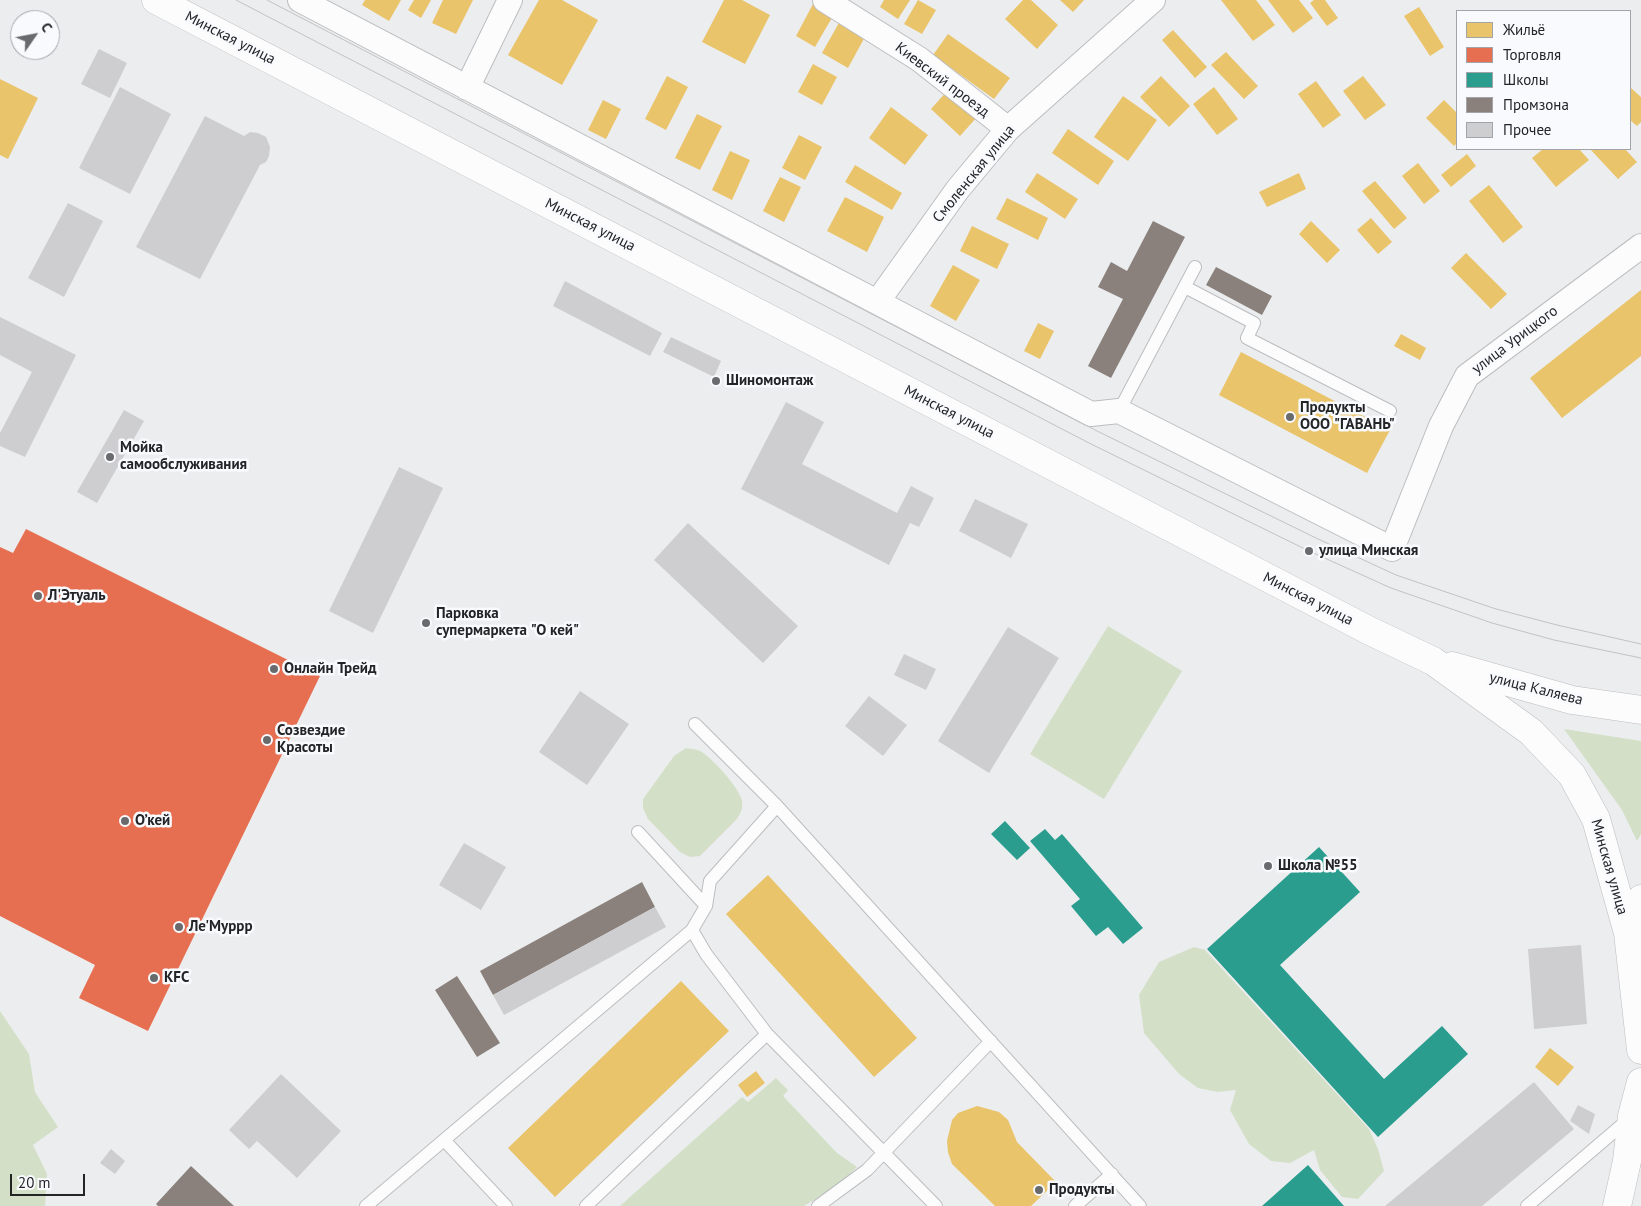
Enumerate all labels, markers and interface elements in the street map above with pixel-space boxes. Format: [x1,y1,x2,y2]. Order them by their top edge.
street label: Минская улица [182,8,278,68]
north arrow [10,10,60,60]
legend [1456,10,1631,150]
text: С [37,19,56,36]
text: Жильё [1503,20,1545,39]
street label: Киевский проезд [891,39,993,121]
text: Торговля [1503,45,1561,64]
text: Школы [1503,70,1549,89]
text: Промзона [1503,95,1569,114]
text: Прочее [1503,120,1551,139]
street label: Смоленская улица [929,122,1019,226]
street label: Минская улица [542,195,638,255]
street label: улица Урицкого [1469,302,1561,378]
place label: Шиномонтаж [726,372,813,390]
marker: Шиномонтаж [710,375,722,387]
street label: Минская улица [901,382,997,442]
place label: Продукты ООО "ГАВАНЬ" [1300,399,1395,434]
marker: Продукты ООО "ГАВАНЬ" [1284,411,1296,423]
place label: Мойка самообслуживания [120,439,247,474]
marker: Мойка самообслуживания [104,451,116,463]
place label: улица Минская [1319,542,1418,560]
marker: улица Минская [1303,545,1315,557]
street label: Минская улица [1260,569,1356,629]
place label: Л'Этуаль [48,587,106,605]
marker: Л'Этуаль [32,590,44,602]
place label: Парковка супермаркета "О кей" [436,605,579,640]
marker: Парковка супермаркета "О кей" [420,617,432,629]
place label: Онлайн Трейд [284,660,376,678]
marker: Онлайн Трейд [268,663,280,675]
street label: улица Каляева [1487,669,1585,709]
place label: Созвездие Красоты [277,722,345,757]
marker: Созвездие Красоты [261,734,273,746]
place label: О’кей [135,812,170,830]
marker: О’кей [119,815,131,827]
street label: Минская улица [1587,817,1631,917]
place label: Школа №55 [1278,857,1357,875]
marker: Школа №55 [1262,860,1274,872]
place label: Ле'Муррр [189,918,252,936]
marker: Ле'Муррр [173,921,185,933]
place label: KFC [164,969,189,987]
marker: KFC [148,972,160,984]
scale bar [12,1164,88,1196]
text: 20 m [18,1173,51,1192]
place label: Продукты [1049,1181,1115,1199]
marker: Продукты [1033,1184,1045,1196]

